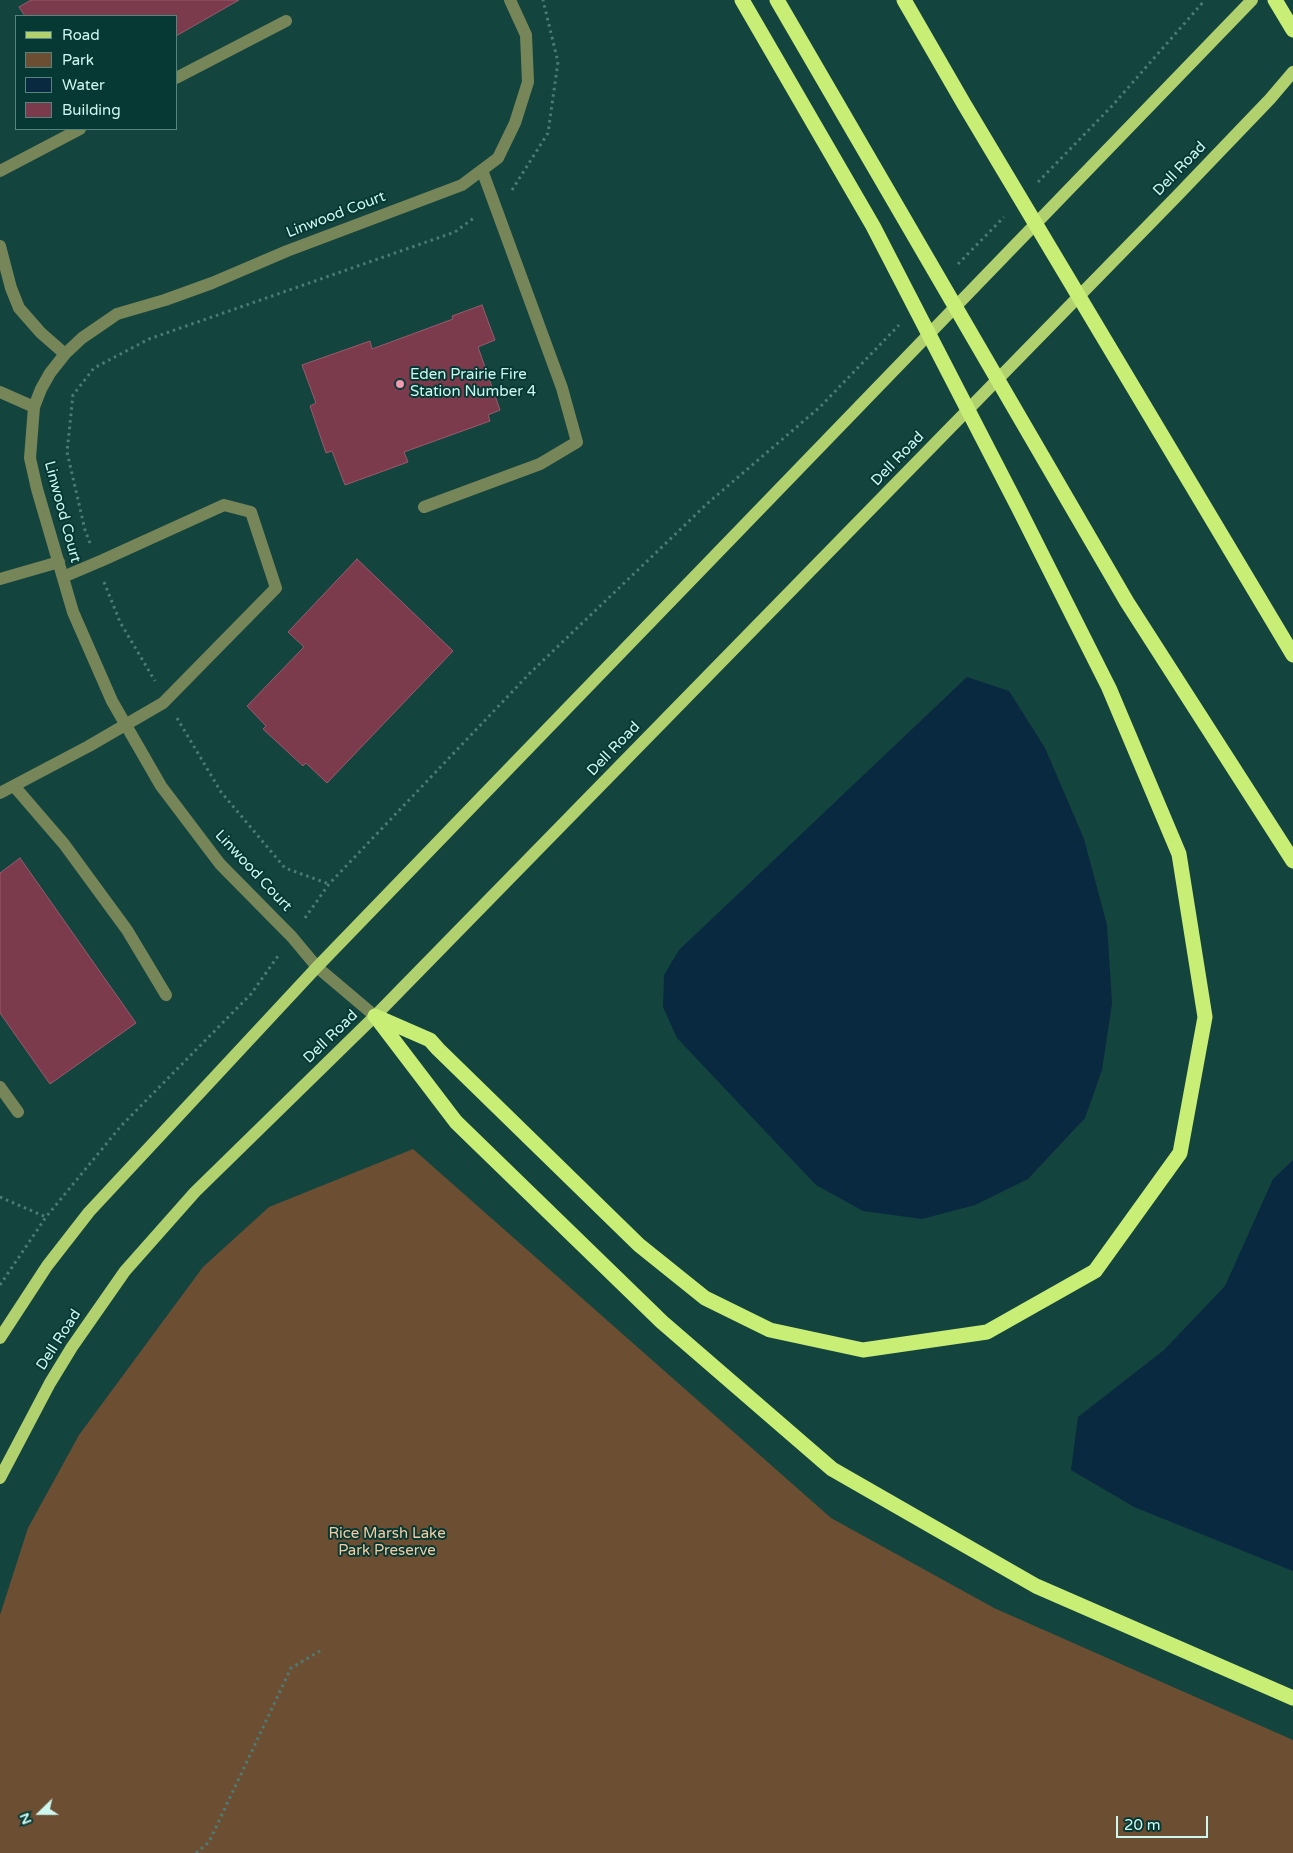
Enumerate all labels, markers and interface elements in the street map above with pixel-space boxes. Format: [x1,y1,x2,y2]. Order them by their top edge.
legend [15,15,178,130]
text: Road [62,26,100,44]
text: Park [62,51,94,69]
text: Water [62,76,105,94]
text: Building [62,101,121,119]
street label: Dell Road [1150,138,1210,200]
street label: Linwood Court [284,188,388,242]
place label: Eden Prairie Fire Station Number 4 [410,366,536,401]
marker: Eden Prairie Fire Station Number 4 [394,378,406,390]
street label: Dell Road [868,428,928,490]
street label: Linwood Court [40,459,84,565]
street label: Dell Road [584,718,644,780]
street label: Linwood Court [211,827,295,915]
street label: Dell Road [300,1007,362,1067]
street label: Dell Road [33,1306,85,1374]
park label: Rice Marsh Lake Park Preserve [328,1525,446,1560]
north arrow [15,1788,65,1838]
scale bar [1118,1806,1210,1838]
text: N [16,1810,36,1827]
text: 20 m [1124,1816,1161,1834]

